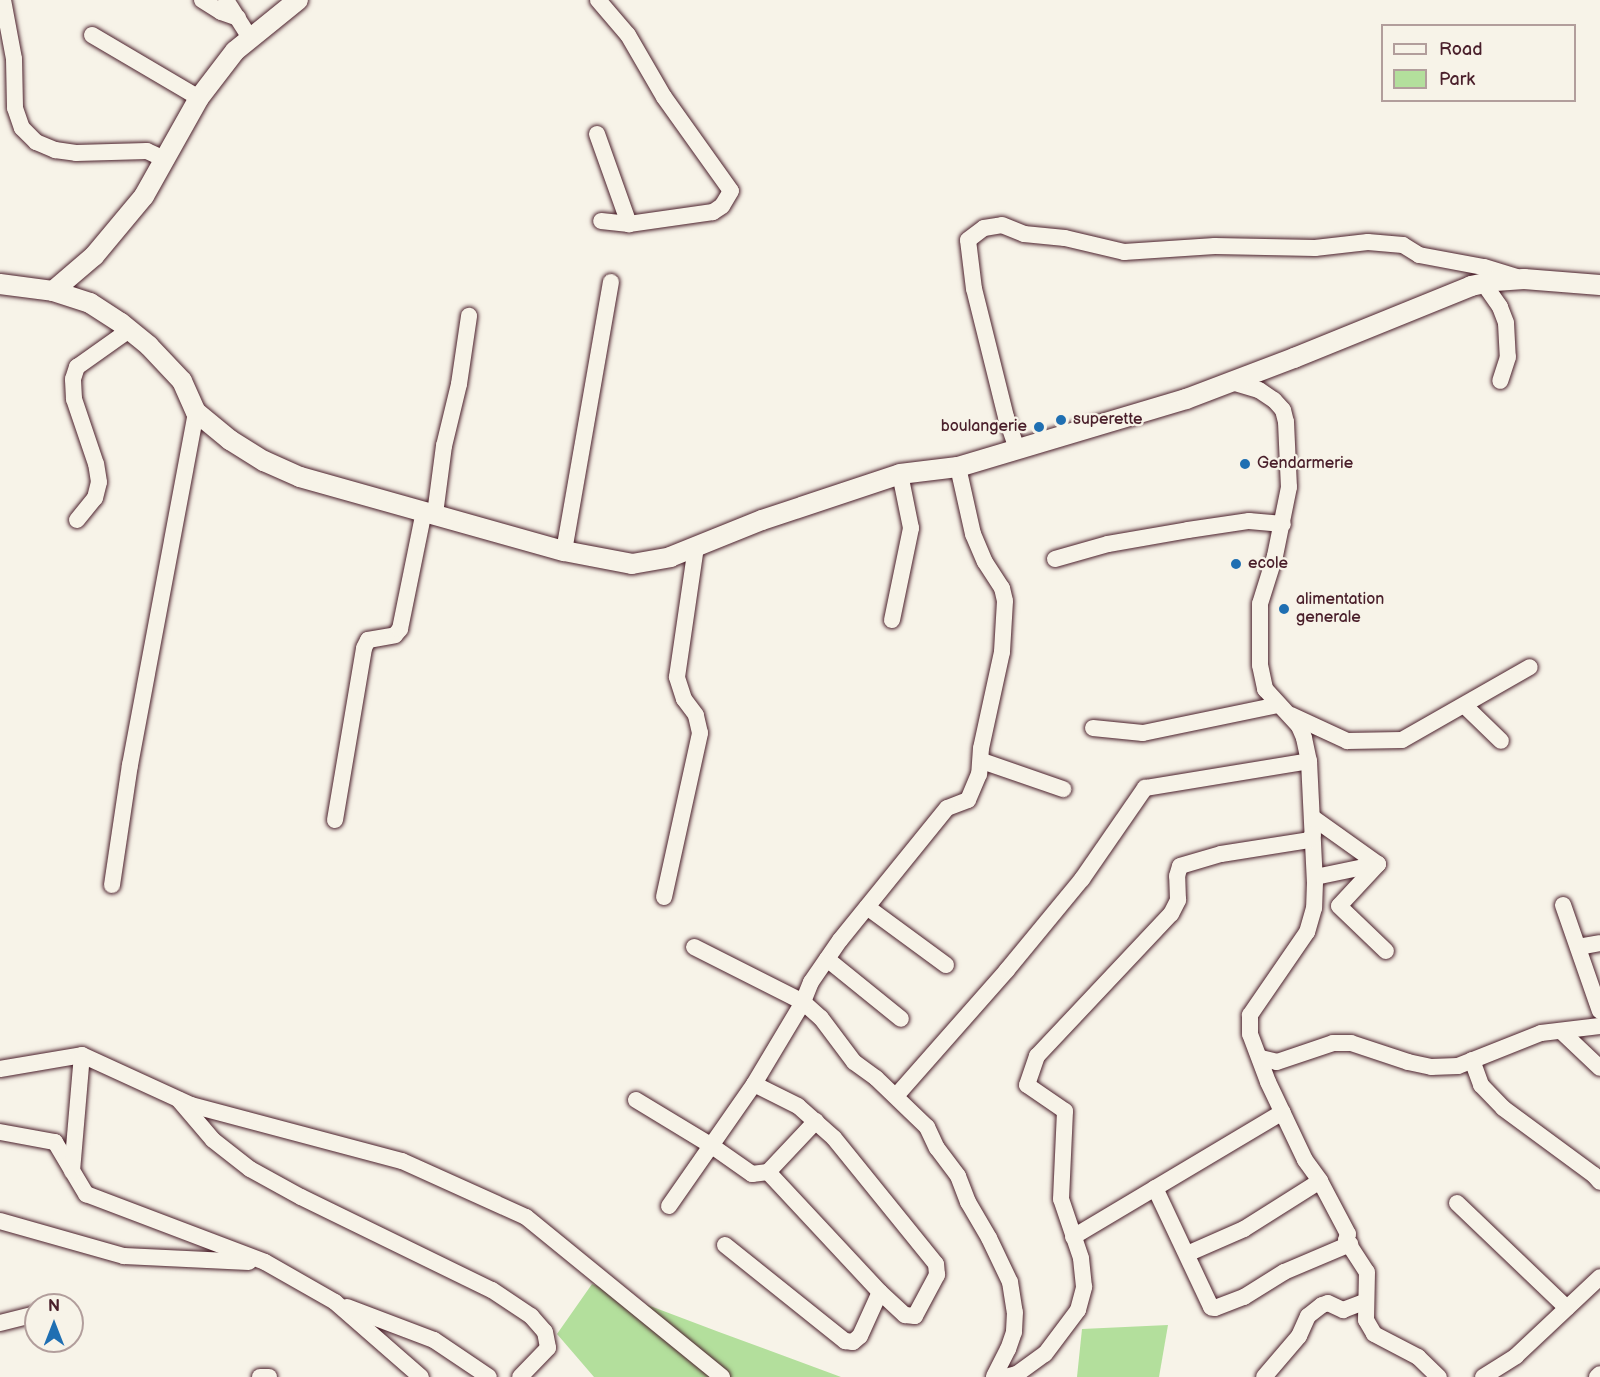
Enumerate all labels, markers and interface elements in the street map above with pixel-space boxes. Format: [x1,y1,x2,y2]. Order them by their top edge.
legend [1381,24,1576,102]
text: Road [1439,39,1483,60]
text: Park [1439,69,1475,90]
place label: superette [1073,410,1142,430]
marker: superette [1054,413,1068,427]
place label: boulangerie [941,417,1027,437]
marker: boulangerie [1032,420,1046,434]
place label: Gendarmerie [1257,454,1353,474]
marker: Gendarmerie [1238,457,1252,471]
place label: ecole [1248,554,1288,574]
marker: ecole [1229,557,1243,571]
place label: alimentation generale [1296,590,1384,628]
marker: alimentation generale [1277,602,1291,616]
north arrow [24,1293,84,1353]
text: N [48,1297,60,1316]

